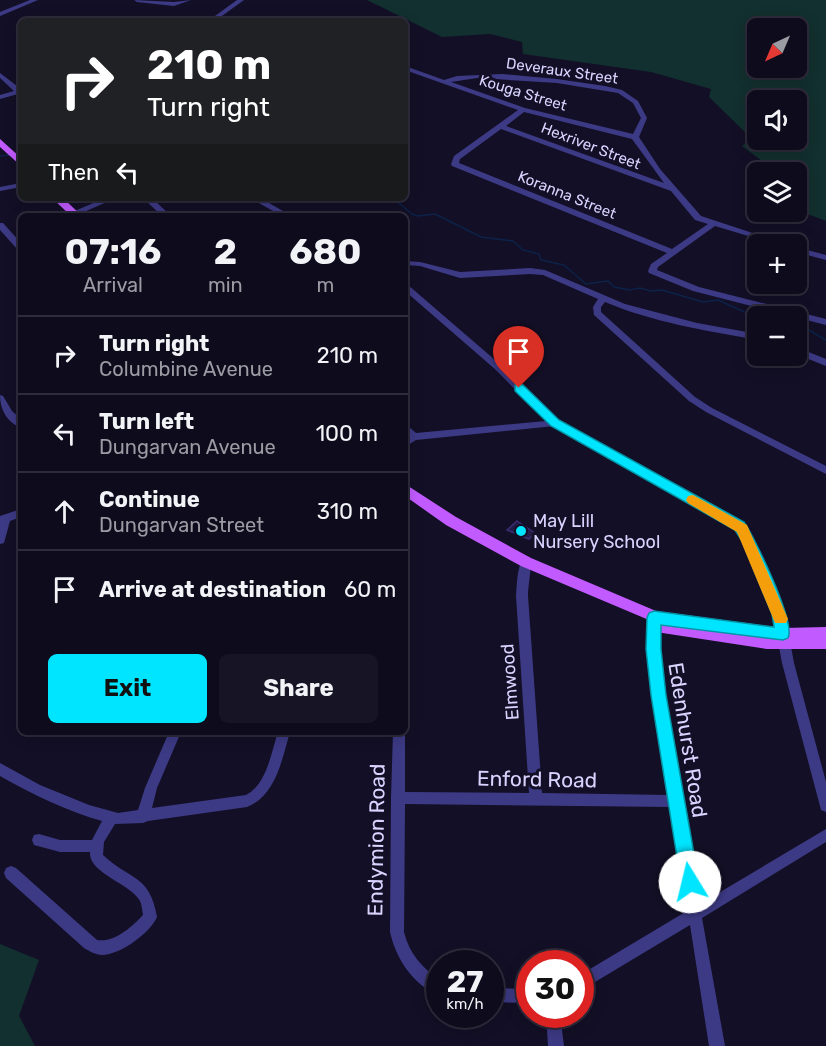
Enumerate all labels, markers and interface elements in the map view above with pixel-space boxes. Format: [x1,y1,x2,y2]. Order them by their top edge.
north arrow [747,18,807,78]
map controls [747,18,807,366]
text: 210 m [147,40,271,90]
icon: right [48,42,126,120]
street label: Deveraux Street [505,54,619,88]
street label: Kouga Street [477,71,569,115]
button: sound [747,90,807,150]
text: Turn right [147,91,270,123]
street label: Hexriver Street [539,119,643,173]
icon: left [111,156,144,189]
text: Then [48,159,99,186]
button: layers [747,162,807,222]
street label: Koranna Street [515,167,619,223]
text: 07:16 [65,230,161,273]
text: 2 [214,230,237,273]
text: 680 [289,230,362,273]
button: + [747,234,807,294]
text: Arrival [83,273,143,297]
text: min [208,273,243,297]
text: m [316,273,334,297]
button: − [747,306,807,366]
pin [493,326,544,388]
text: Turn right [99,330,209,357]
icon: arrive [502,335,535,368]
icon: right [48,339,81,372]
text: 210 m [317,342,378,369]
text: Columbine Avenue [99,357,273,381]
text: Turn left [99,408,194,435]
icon: left [48,417,81,450]
text: 100 m [316,420,378,447]
text: Dungarvan Avenue [99,435,276,459]
text: Continue [99,486,200,513]
icon: ahead [48,495,81,528]
text: 310 m [317,498,378,525]
place label: May Lill Nursery School [533,510,660,553]
text: Dungarvan Street [99,513,264,537]
marker: May Lill Nursery School [514,524,528,538]
icon: arrive [48,573,81,606]
text: Arrive at destination [99,576,326,603]
text: 60 m [344,576,396,603]
street label: Elmwood [496,643,524,721]
button: Exit [48,654,207,723]
button: Share [219,654,378,723]
street label: Edenhurst Road [663,661,713,819]
street label: Endymion Road [362,763,390,917]
street label: Enford Road [477,765,597,793]
position arrow [658,850,722,914]
speed limit sign: 30 [516,950,594,1028]
text: 27 [447,964,483,1000]
text: km/h [446,995,484,1013]

